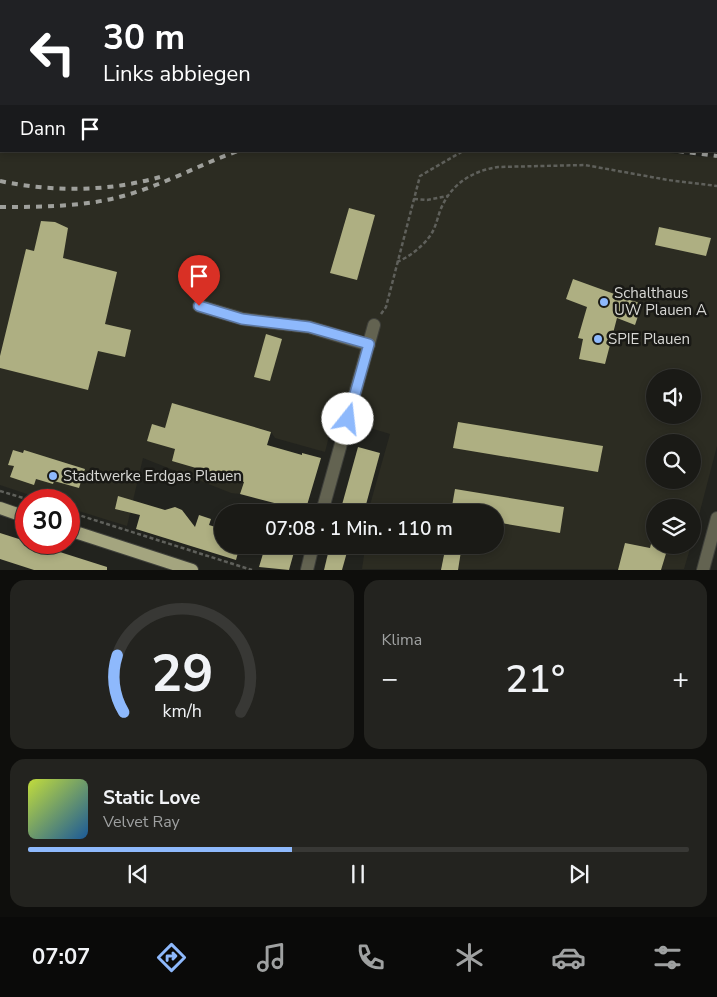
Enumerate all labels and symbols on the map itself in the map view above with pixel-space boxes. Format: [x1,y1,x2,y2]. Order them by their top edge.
pin [178,255,220,306]
place label: Schalthaus UW Plauen A [614,283,707,320]
marker: Schalthaus UW Plauen A [598,296,610,308]
place label: SPIE Plauen [608,329,690,349]
marker: SPIE Plauen [592,333,604,345]
position arrow [321,392,373,444]
place label: Stadtwerke Erdgas Plauen [63,466,242,486]
marker: Stadtwerke Erdgas Plauen [47,470,59,482]
speed limit sign: 30 [15,489,80,554]

